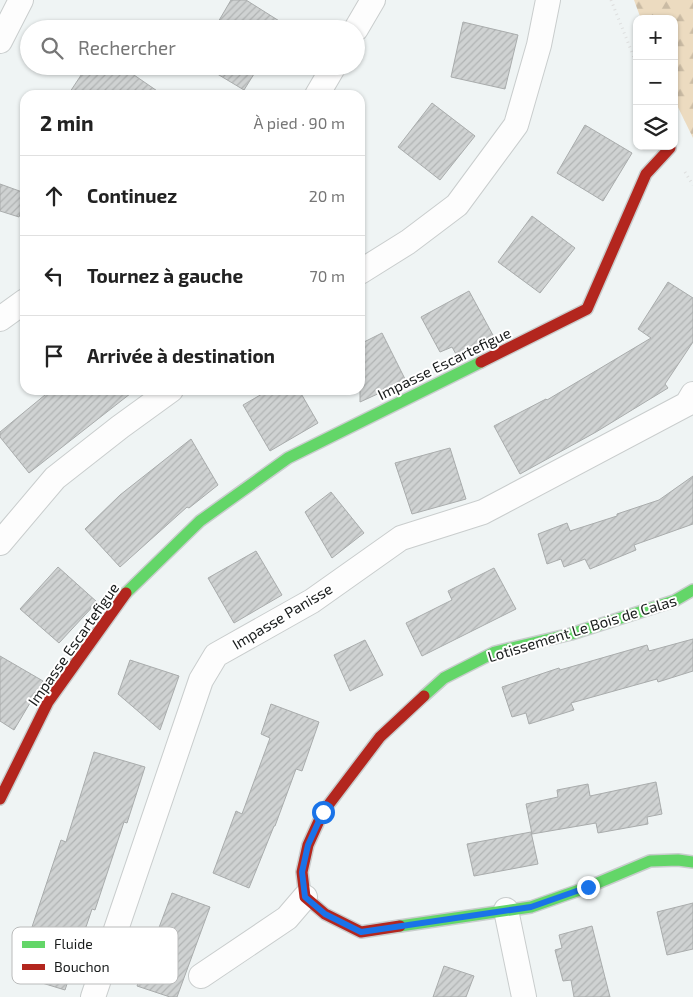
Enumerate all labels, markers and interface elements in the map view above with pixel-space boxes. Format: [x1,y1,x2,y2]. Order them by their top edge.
map controls [633,15,678,150]
button: + [633,15,678,60]
search box [20,20,365,75]
icon: search [38,34,66,62]
text: Rechercher [78,36,176,59]
button: − [633,60,678,105]
button: layers [633,105,678,150]
text: 2 min [40,110,94,135]
text: À pied · 90 m [254,113,345,132]
icon: ahead [40,182,68,210]
text: Continuez [87,184,177,207]
text: 20 m [309,186,345,205]
icon: left [40,262,68,290]
text: Tournez à gauche [87,264,243,287]
text: 70 m [310,266,345,285]
street label: Impasse Escartefigue [374,323,514,403]
icon: arrive [40,342,68,370]
text: Arrivée à destination [87,344,275,367]
street label: Impasse Escartefigue [24,579,122,709]
street label: Impasse Panisse [229,579,335,653]
street label: Lotissement Le Bois de Calas [485,591,679,665]
route start [312,801,335,824]
route end [577,876,600,899]
legend [12,927,178,984]
text: Fluide [54,935,93,952]
text: Bouchon [54,958,110,975]

